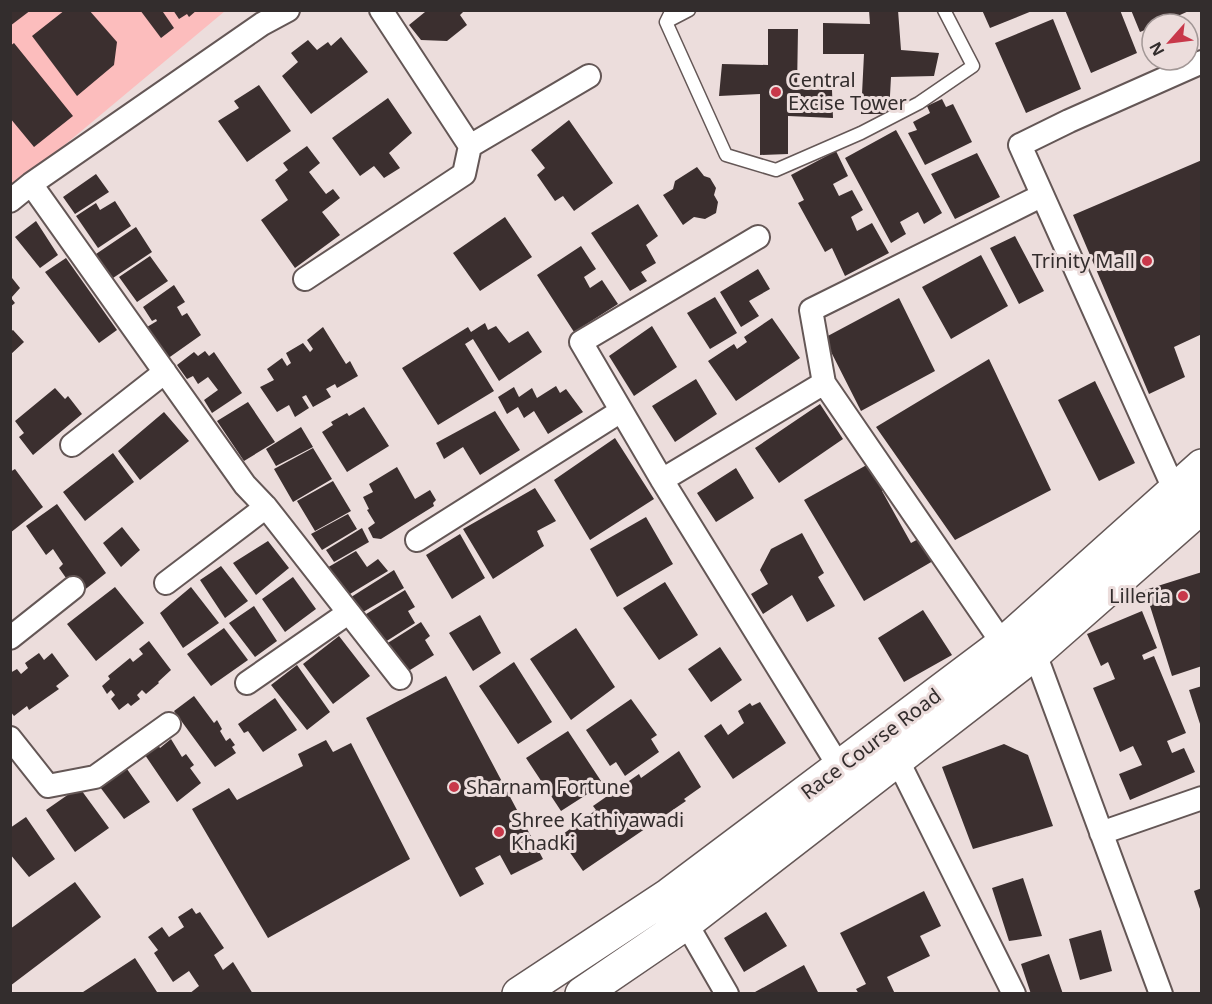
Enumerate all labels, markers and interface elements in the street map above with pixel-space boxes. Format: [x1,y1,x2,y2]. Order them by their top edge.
north arrow [1140,12,1200,72]
text: N [1144,38,1170,60]
place label: Central Excise Tower [788,66,907,116]
marker: Central Excise Tower [769,85,783,99]
place label: Trinity Mall [1032,247,1135,274]
marker: Trinity Mall [1140,254,1154,268]
place label: Lilleria [1109,582,1171,609]
marker: Lilleria [1176,589,1190,603]
street label: Race Course Road [795,682,946,805]
place label: Sharnam Fortune [466,773,630,800]
marker: Sharnam Fortune [447,780,461,794]
place label: Shree Kathiyawadi Khadki [511,806,684,856]
marker: Shree Kathiyawadi Khadki [492,825,506,839]

